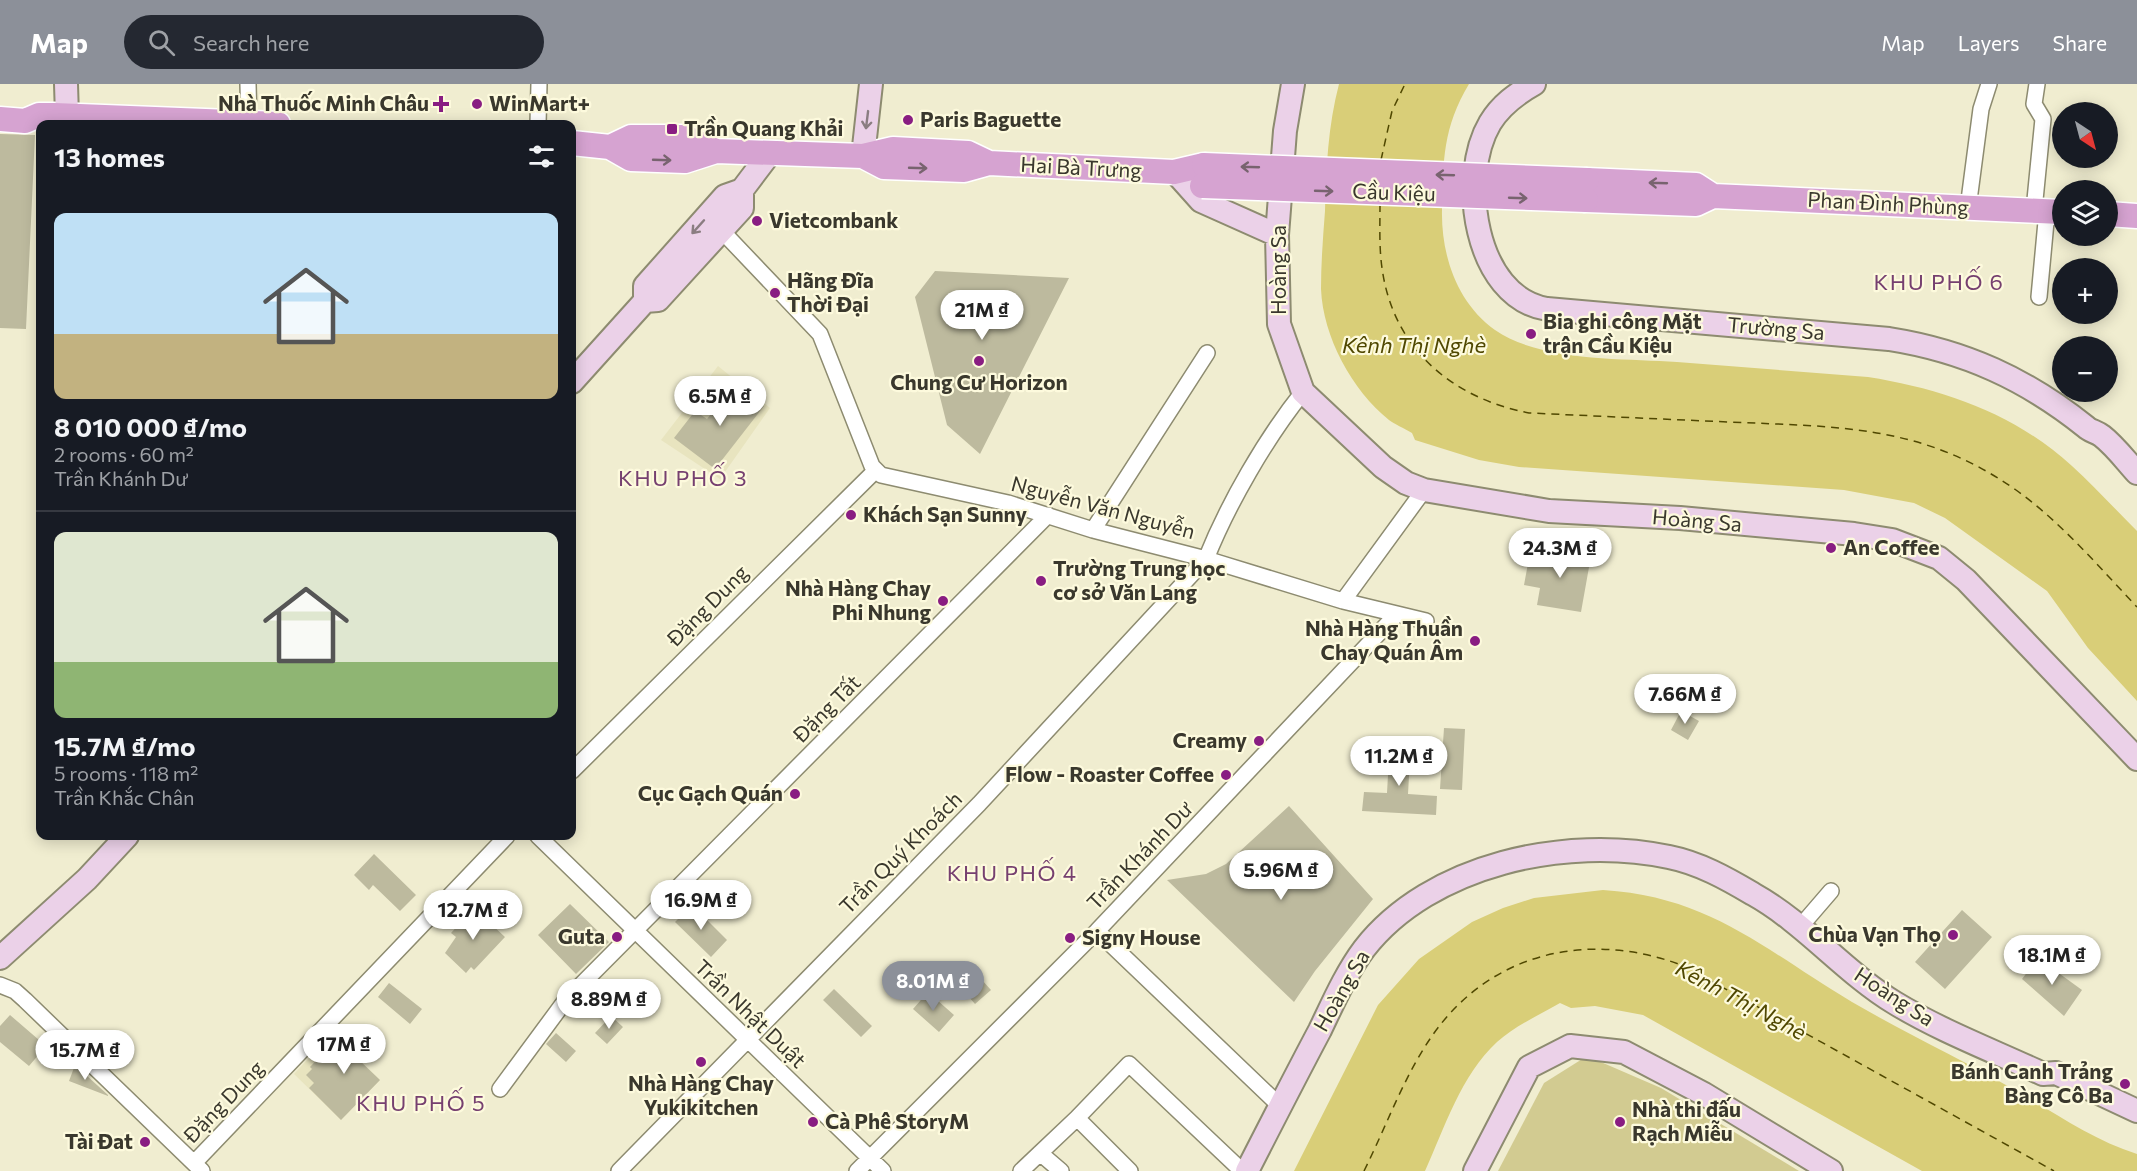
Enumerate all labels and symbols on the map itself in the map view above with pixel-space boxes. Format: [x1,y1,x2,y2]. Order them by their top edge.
place label: Nhà Thuốc Minh Châu [218,90,429,115]
place label: WinMart+ [489,90,590,115]
marker: Nhà Thuốc Minh Châu [434,97,448,111]
marker: WinMart+ [470,97,484,111]
north arrow [2052,102,2118,168]
place label: Paris Baguette [920,106,1061,131]
one-way arrow [861,110,872,130]
marker: Paris Baguette [901,113,915,127]
place label: Trần Quang Khải [684,115,843,140]
marker: Trần Quang Khải [665,122,679,136]
street label: Hai Bà Trưng [1020,151,1142,182]
one-way arrow [652,154,672,165]
one-way arrow [1240,161,1260,173]
one-way arrow [908,163,928,174]
one-way arrow [1435,169,1455,180]
street label: Cầu Kiệu [1352,178,1436,205]
one-way arrow [1649,178,1669,189]
one-way arrow [1313,185,1333,196]
street label: Phan Đình Phùng [1807,186,1969,219]
one-way arrow [1508,192,1528,203]
place label: Vietcombank [769,207,898,232]
marker: Vietcombank [750,214,764,228]
one-way arrow [691,219,705,234]
street label: Hoàng Sa [1265,225,1290,315]
district label: KHU PHỐ 6 [1874,266,2004,295]
place label: Hãng Đĩa Thời Đại [787,267,874,317]
marker: Hãng Đĩa Thời Đại [768,286,782,300]
pin: 21M ₫ [940,290,1024,341]
place label: Bia ghi công Mặt trận Cầu Kiệu [1543,308,1702,358]
street label: Trường Sa [1727,311,1826,344]
marker: Bia ghi công Mặt trận Cầu Kiệu [1524,327,1538,341]
water label: Kênh Thị Nghè [1342,331,1486,358]
marker: Chung Cư Horizon [972,354,986,368]
place label: Chung Cư Horizon [890,369,1068,394]
pin: 6.5M ₫ [671,376,769,427]
district label: KHU PHỐ 3 [618,462,748,491]
street label: Nguyễn Văn Nguyễn [1009,469,1198,543]
place label: Khách Sạn Sunny [863,501,1027,527]
street label: Hoàng Sa [1651,503,1743,536]
marker: Khách Sạn Sunny [844,508,858,522]
pin: 24.3M ₫ [1505,528,1615,579]
place label: An Coffee [1843,534,1939,559]
marker: An Coffee [1824,541,1838,555]
place label: Trường Trung học cơ sở Văn Lang [1053,555,1225,604]
street label: Đặng Dung [660,559,753,651]
marker: Trường Trung học cơ sở Văn Lang [1034,574,1048,588]
place label: Nhà Hàng Chay Phi Nhung [785,575,931,624]
marker: Nhà Hàng Chay Phi Nhung [936,594,950,608]
place label: Nhà Hàng Thuần Chay Quán Âm [1305,615,1463,664]
marker: Nhà Hàng Thuần Chay Quán Âm [1468,634,1482,648]
street label: Ðặng Tất [786,669,865,748]
pin: 7.66M ₫ [1630,674,1740,725]
place label: Creamy [1173,727,1247,752]
marker: Creamy [1252,734,1266,748]
pin: 11.2M ₫ [1344,736,1454,787]
place label: Flow - Roaster Coffee [1005,761,1214,786]
marker: Flow - Roaster Coffee [1219,768,1233,782]
place label: Cục Gạch Quán [638,780,783,806]
street label: Trần Quý Khoách [834,786,966,918]
marker: Cục Gạch Quán [788,787,802,801]
street label: Trần Khánh Dư [1081,795,1197,914]
pin: 5.96M ₫ [1226,850,1336,901]
district label: KHU PHỐ 4 [947,857,1077,886]
pin: 16.9M ₫ [646,880,756,931]
pin: 12.7M ₫ [418,890,528,941]
place label: Chùa Vạn Thọ [1808,921,1941,947]
place label: Guta [558,923,605,948]
place label: Signy House [1082,924,1201,949]
marker: Chùa Vạn Thọ [1946,928,1960,942]
marker: Guta [610,930,624,944]
marker: Signy House [1063,931,1077,945]
pin: 18.1M ₫ [1997,935,2107,986]
street label: Hoàng Sa [1307,945,1374,1035]
street label: Trần Nhật Duật [690,954,812,1072]
water label: Kênh Thị Nghè [1671,954,1812,1045]
pin: 8.01M ₫ [878,961,988,1012]
street label: Hoàng Sa [1850,961,1939,1031]
pin: 8.89M ₫ [554,979,664,1030]
pin: 17M ₫ [302,1024,386,1075]
pin: 15.7M ₫ [30,1030,140,1081]
street label: Đặng Dung [177,1055,268,1148]
marker: Nhà Hàng Chay Yukikitchen [694,1055,708,1069]
place label: Bánh Canh Trảng Bàng Cô Ba [1951,1058,2113,1107]
place label: Nhà Hàng Chay Yukikitchen [628,1070,775,1119]
marker: Bánh Canh Trảng Bàng Cô Ba [2118,1077,2132,1091]
district label: KHU PHỐ 5 [356,1087,486,1116]
place label: Nhà thi đấu Rạch Miễu [1632,1096,1741,1146]
place label: Cà Phê StoryM [825,1108,969,1133]
marker: Cà Phê StoryM [806,1115,820,1129]
marker: Nhà thi đấu Rạch Miễu [1613,1115,1627,1129]
place label: Tài Đat [65,1128,133,1153]
marker: Tài Đat [138,1135,152,1149]

